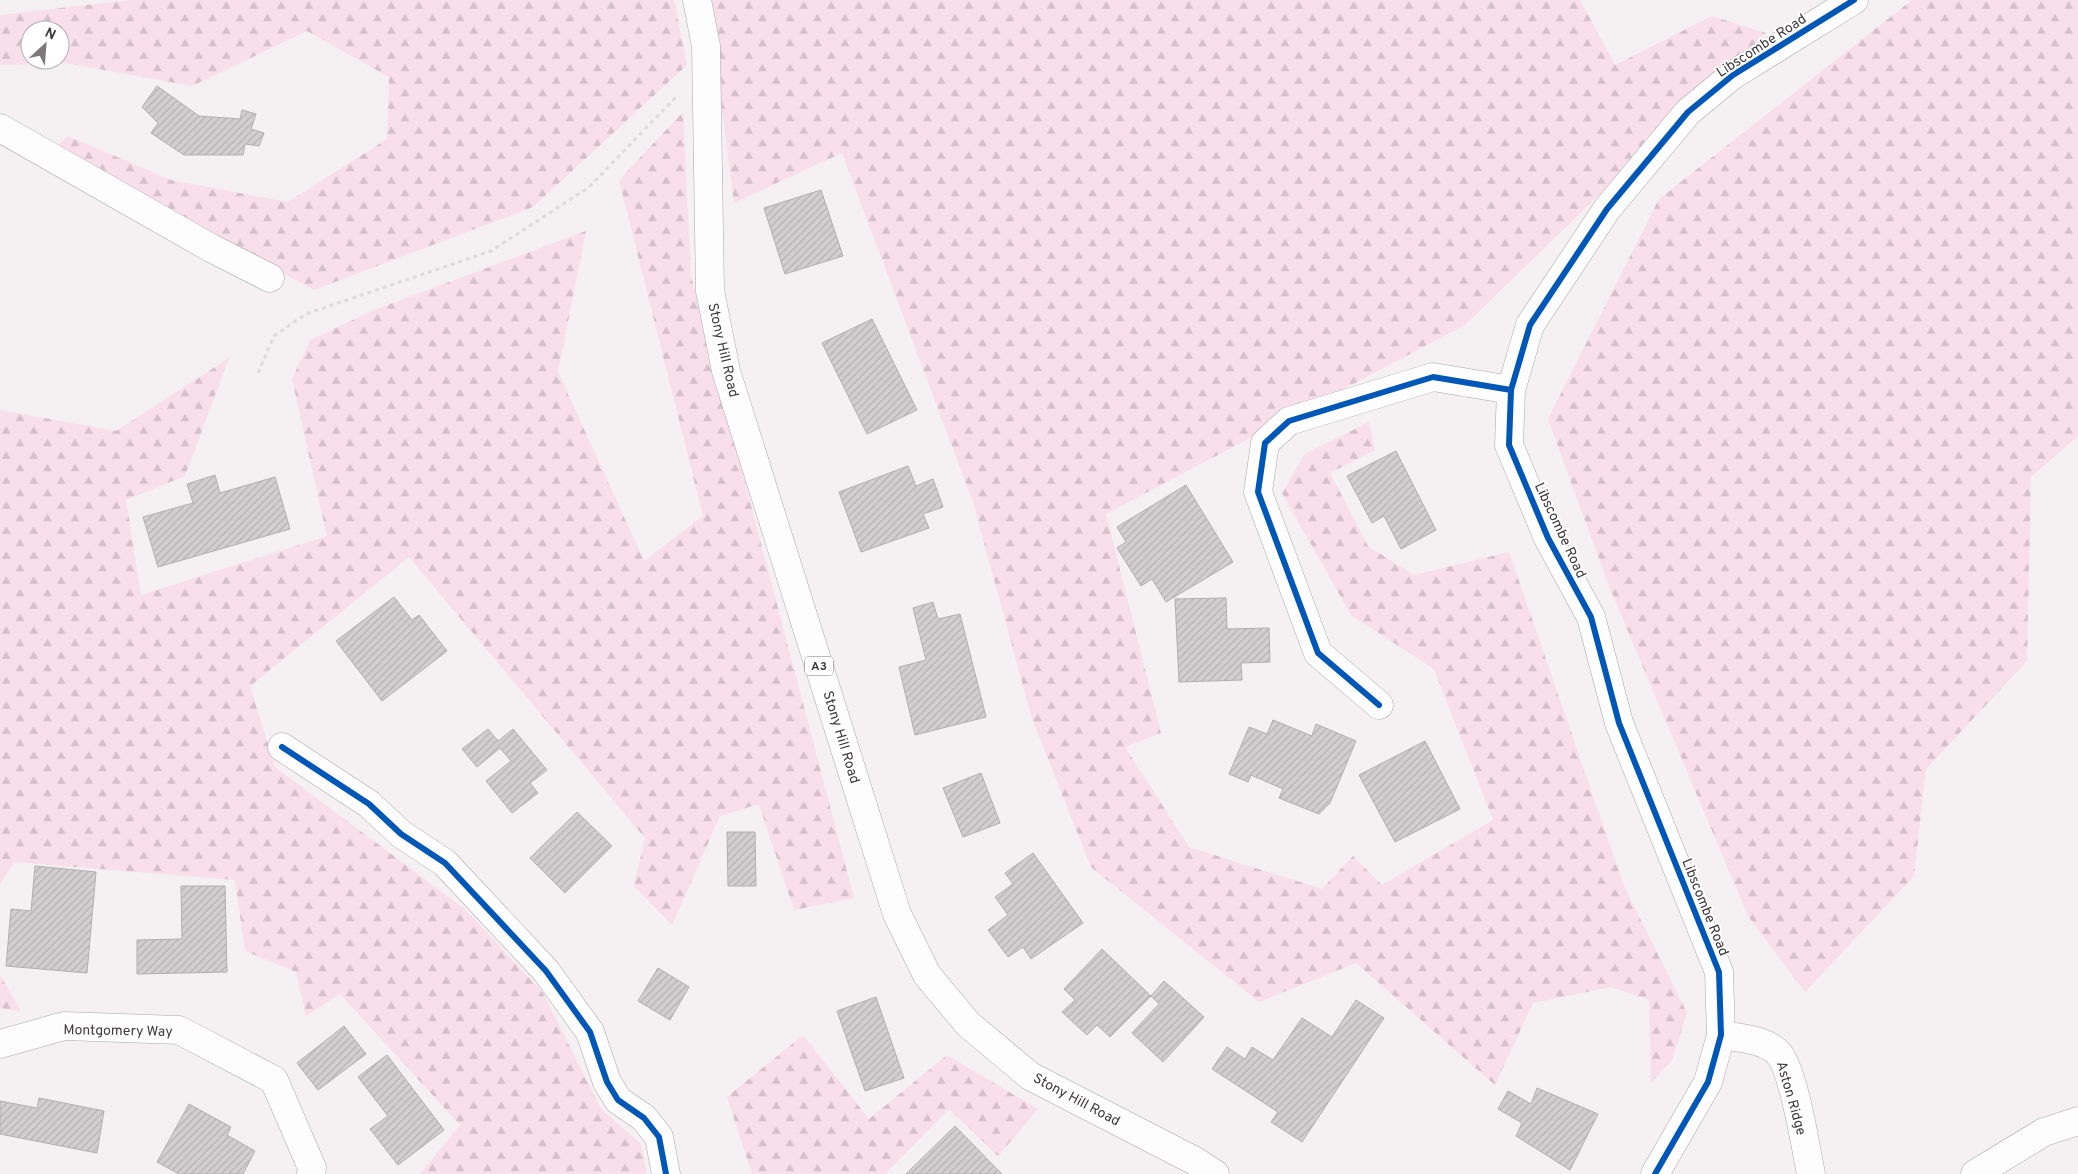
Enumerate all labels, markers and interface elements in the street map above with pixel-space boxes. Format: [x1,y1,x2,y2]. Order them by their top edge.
street label: Libscombe Road [1714,11,1810,82]
north arrow [20,20,70,70]
text: N [42,25,58,45]
street label: Stony Hill Road [703,302,742,399]
street label: Libscombe Road [1530,480,1589,581]
road number: A3 [805,656,833,676]
street label: Stony Hill Road [818,689,863,786]
street label: Libscombe Road [1677,856,1732,959]
street label: Montgomery Way [63,1022,173,1041]
street label: Aston Ridge [1772,1060,1809,1137]
street label: Stony Hill Road [1030,1070,1123,1130]

